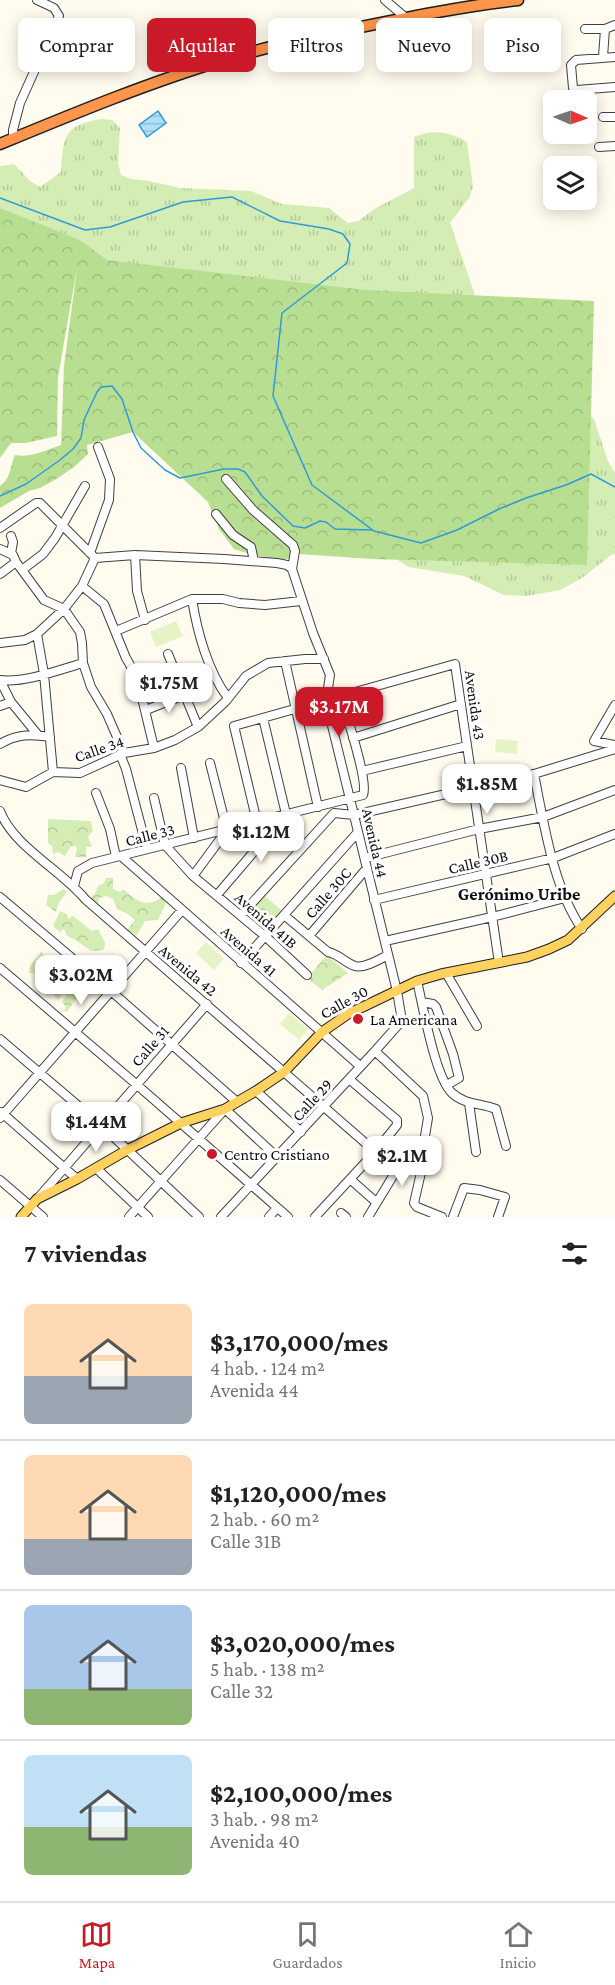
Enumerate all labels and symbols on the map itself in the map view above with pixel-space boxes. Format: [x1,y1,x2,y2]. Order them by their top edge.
north arrow [543,90,597,144]
pin: $1.75M [120,663,218,714]
street label: Avenida 43 [462,669,488,741]
pin: $3.17M [290,687,388,738]
street label: Calle 34 [72,733,126,765]
pin: $1.85M [438,764,536,815]
street label: Avenida 44 [359,807,391,879]
pin: $1.12M [212,812,310,863]
street label: Calle 33 [124,821,176,849]
street label: Calle 30B [447,847,510,877]
street label: Calle 30C [301,864,355,922]
district label: Gerónimo Uribe [458,884,580,904]
street label: Avenida 41B [231,888,301,952]
street label: Avenida 41 [217,921,281,981]
street label: Avenida 42 [156,941,221,999]
pin: $3.02M [32,955,130,1006]
street label: Calle 30 [317,982,371,1022]
place label: La Americana [370,1011,458,1028]
marker: La Americana [351,1012,365,1026]
street label: Calle 31 [128,1022,172,1070]
street label: Calle 29 [288,1076,336,1124]
pin: $1.44M [47,1102,145,1153]
pin: $2.1M [360,1136,444,1187]
place label: Centro Cristiano [224,1146,330,1163]
marker: Centro Cristiano [205,1147,219,1161]

